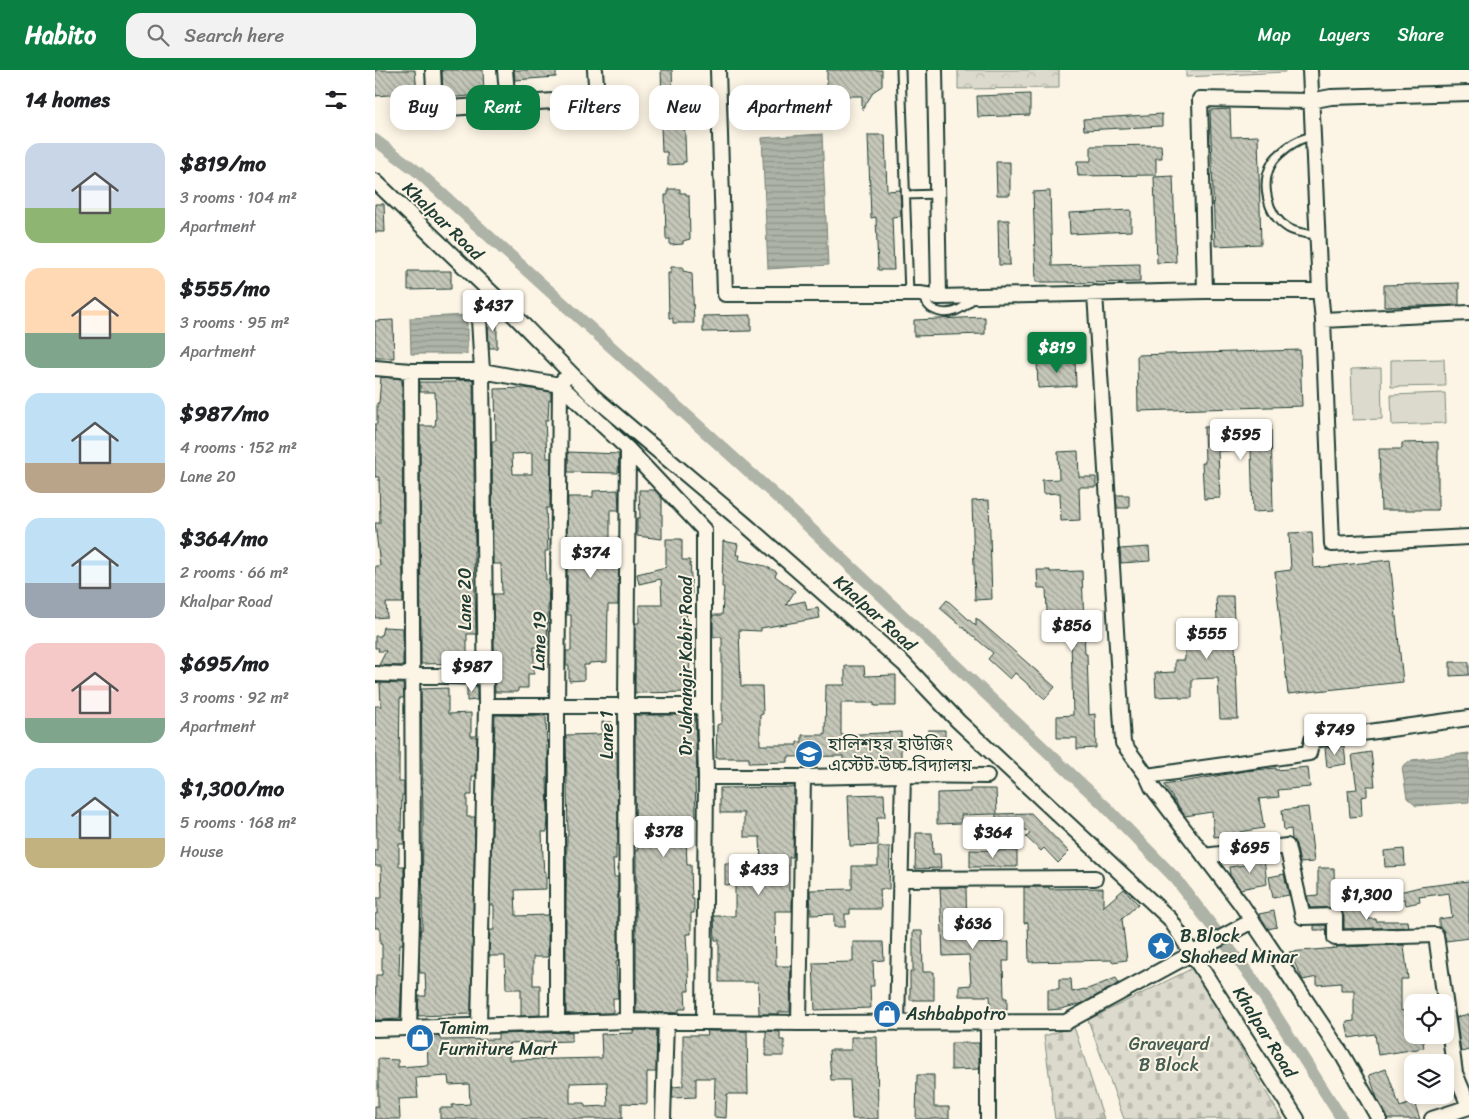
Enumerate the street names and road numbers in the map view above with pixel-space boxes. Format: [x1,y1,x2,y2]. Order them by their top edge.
street label: Khalpar Road [395,174,492,270]
street label: Khalpar Road [826,566,925,661]
street label: Lane 20 [449,568,481,630]
street label: Dr Jahangir Kabir Road [670,575,702,756]
street label: Lane 19 [522,611,556,671]
street label: Lane 1 [591,710,623,759]
street label: Khalpar Road [1224,980,1307,1086]

